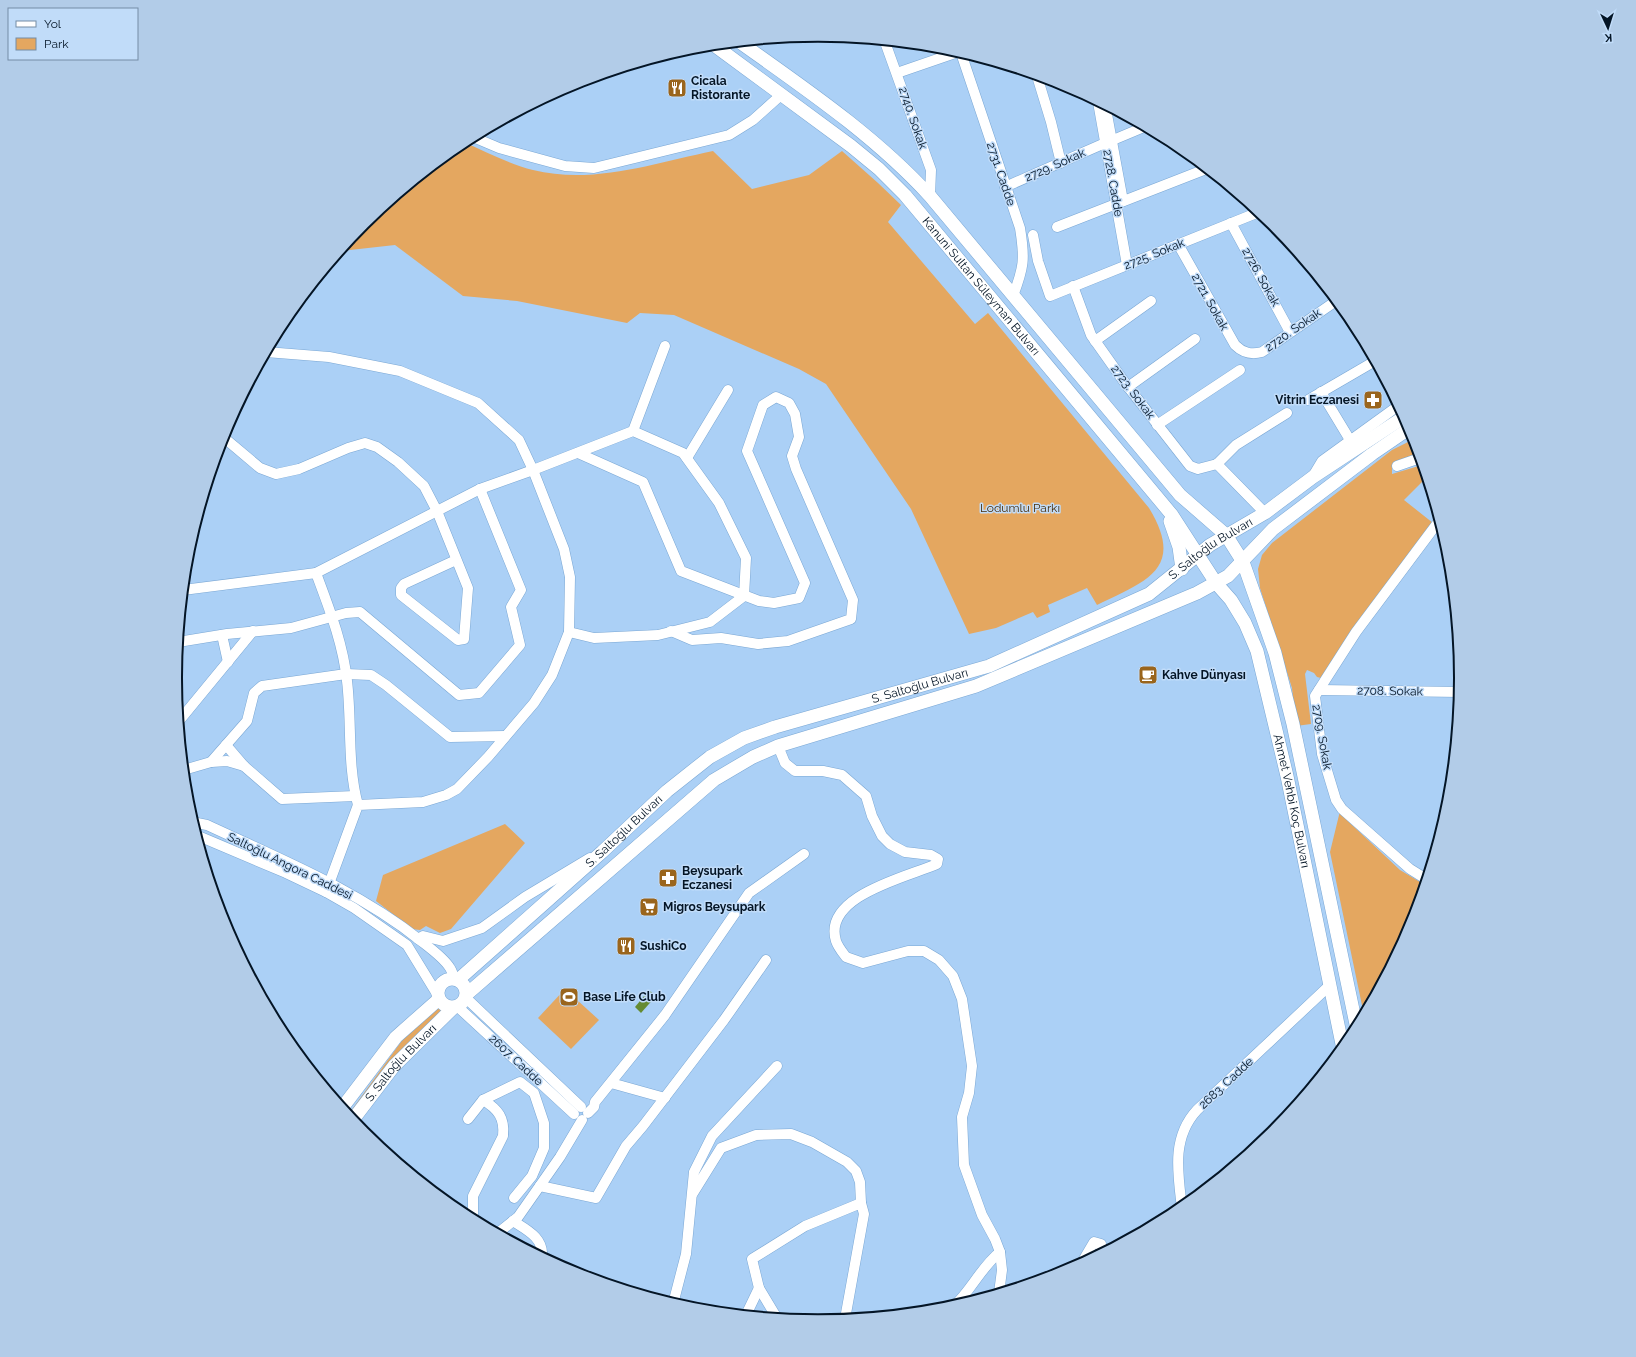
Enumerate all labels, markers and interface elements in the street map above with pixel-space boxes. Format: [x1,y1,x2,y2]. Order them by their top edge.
legend [8,8,138,60]
north arrow [1588,8,1628,48]
text: Yol [44,17,62,31]
text: K [1604,31,1613,44]
text: Park [44,37,69,51]
place label: Cicala Ristorante [691,74,750,102]
restaurant icon: Cicala Ristorante [666,77,688,99]
street label: 2740. Sokak [896,85,930,152]
street label: 2731. Cadde [984,140,1018,208]
street label: 2729. Sokak [1022,145,1088,185]
street label: 2728. Cadde [1100,148,1126,218]
street label: Kanuni Sultan Süleyman Bulvarı [919,214,1043,358]
street label: 2725. Sokak [1121,235,1187,273]
street label: 2726. Sokak [1239,245,1283,309]
street label: 2721. Sokak [1189,271,1232,334]
street label: 2720. Sokak [1262,305,1324,354]
street label: 2723. Sokak [1108,362,1158,422]
pharmacy icon: Vitrin Eczanesi [1362,389,1384,411]
place label: Vitrin Eczanesi [1275,393,1359,407]
park label: Lodumlu Parkı [980,501,1060,515]
street label: S. Saltoğlu Bulvarı [1165,515,1255,583]
cafe icon: Kahve Dünyası [1137,664,1159,686]
street label: S. Saltoğlu Bulvarı [870,665,970,706]
place label: Kahve Dünyası [1162,668,1246,682]
street label: 2708. Sokak [1357,683,1424,699]
street label: 2709. Sokak [1309,703,1335,771]
street label: Ahmet Vehbi Koç Bulvarı [1270,733,1313,869]
street label: S. Saltoğlu Bulvarı [583,792,665,870]
street label: Saltoğlu Angora Caddesi [225,830,355,902]
place label: Beysupark Eczanesi [682,864,743,892]
pharmacy icon: Beysupark Eczanesi [657,867,679,889]
supermarket icon: Migros Beysupark [638,896,660,918]
place label: Migros Beysupark [663,900,766,914]
restaurant icon: SushiCo [615,935,637,957]
place label: SushiCo [640,939,686,953]
sports icon: Base Life Club [558,986,580,1008]
place label: Base Life Club [583,990,666,1004]
street label: S. Saltoğlu Bulvarı [362,1021,439,1104]
street label: 2607. Cadde [486,1032,546,1088]
street label: 2683. Cadde [1196,1054,1256,1112]

